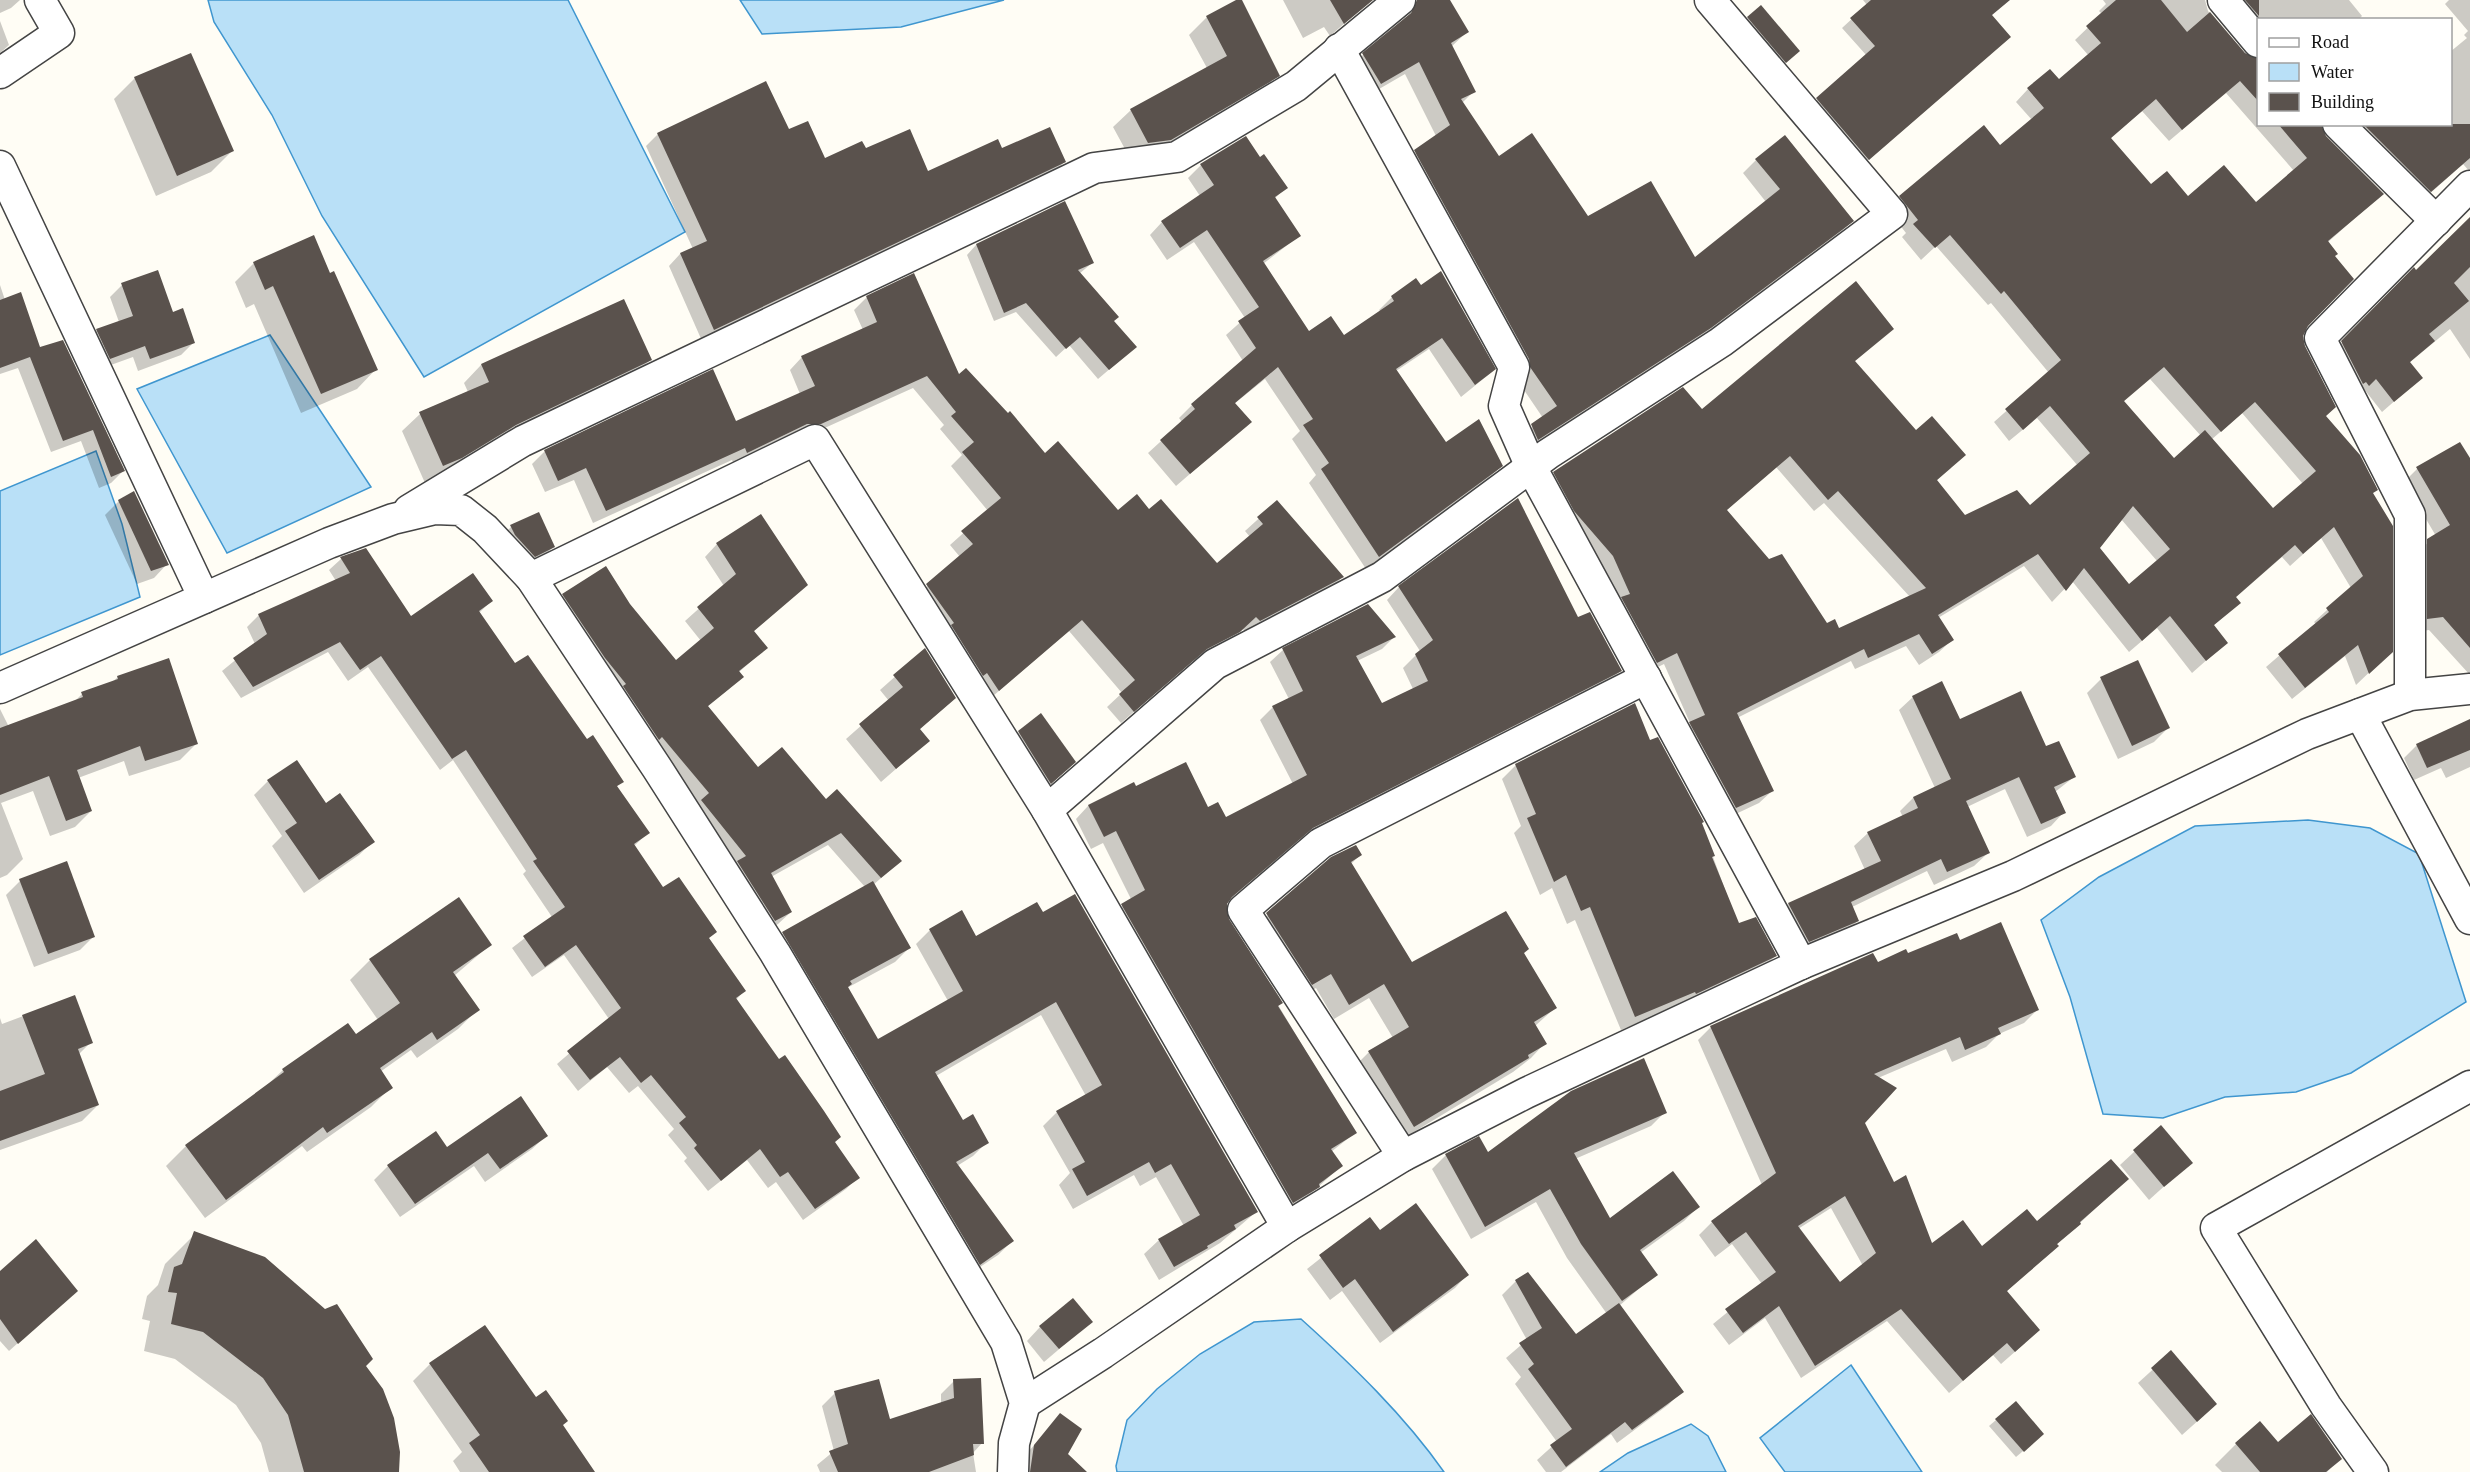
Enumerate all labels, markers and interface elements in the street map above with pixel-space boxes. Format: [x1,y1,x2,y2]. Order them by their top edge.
legend [2257,18,2452,126]
text: Road [2311,32,2349,52]
text: Water [2311,62,2354,82]
text: Building [2311,92,2374,112]

